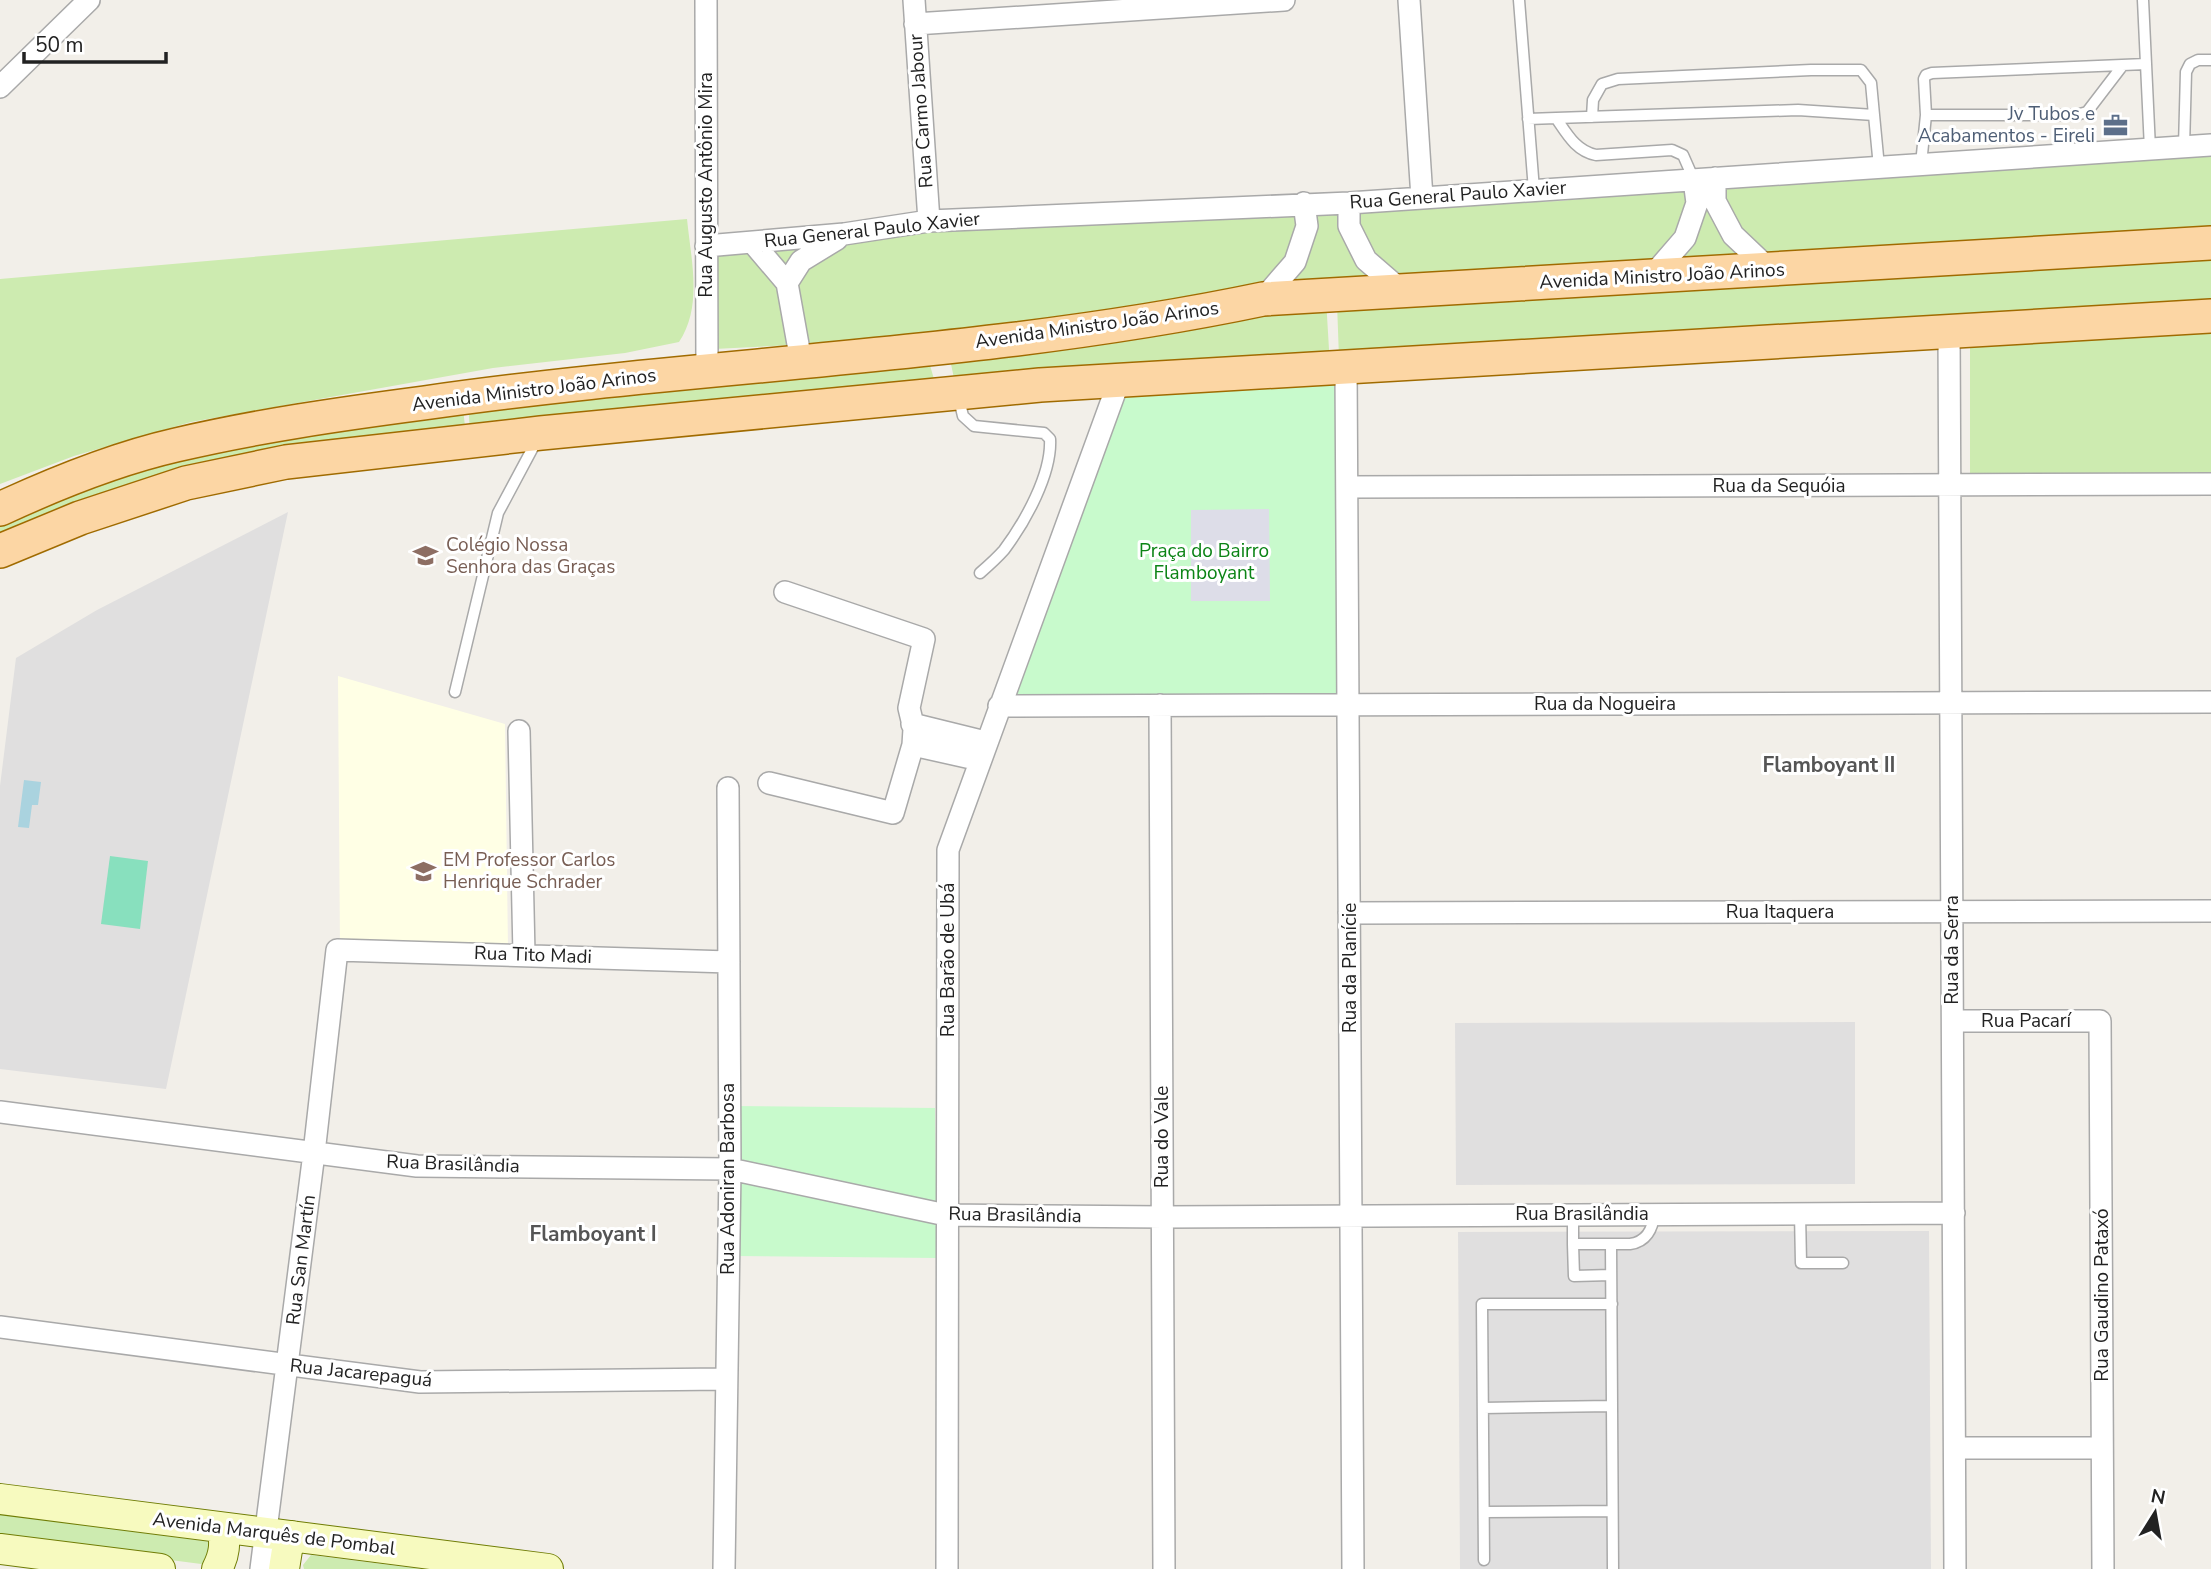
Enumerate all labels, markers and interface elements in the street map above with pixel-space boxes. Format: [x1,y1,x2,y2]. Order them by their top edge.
scale bar [24,21,166,65]
text: 50 m [35,31,84,59]
street label: Rua Carmo Jabour [903,33,939,189]
street label: Rua Augusto Antônio Mira [693,72,719,298]
place label: Jv Tubos e Acabamentos - Eireli [1918,101,2095,149]
office icon: Jv Tubos e Acabamentos - Eireli [2101,111,2129,139]
street label: Rua General Paulo Xavier [1349,174,1567,216]
street label: Rua General Paulo Xavier [763,206,982,254]
street label: Avenida Ministro João Arinos [1539,257,1785,295]
street label: Avenida Ministro João Arinos [973,295,1221,355]
street label: Avenida Ministro João Arinos [410,362,658,418]
street label: Rua da Sequóia [1713,473,1845,499]
place label: Colégio Nossa Senhora das Graças [446,532,615,580]
park label: Praça do Bairro Flamboyant [1139,538,1269,586]
school or university icon: Colégio Nossa Senhora das Graças [412,542,440,570]
street label: Rua da Nogueira [1534,691,1676,717]
district label: Flamboyant II [1762,751,1896,779]
place label: EM Professor Carlos Henrique Schrader [443,847,615,895]
school or university icon: EM Professor Carlos Henrique Schrader [409,857,437,885]
street label: Rua Barão de Ubá [935,883,961,1037]
street label: Rua da Serra [1939,895,1965,1005]
street label: Rua Itaquera [1726,899,1834,925]
street label: Rua da Planície [1337,903,1363,1033]
street label: Rua Tito Madi [474,940,592,970]
street label: Rua Pacarí [1981,1008,2073,1034]
street label: Rua Adoniran Barbosa [715,1083,741,1275]
street label: Rua do Vale [1149,1086,1175,1188]
street label: Rua Brasilândia [386,1149,520,1179]
street label: Rua San Martín [280,1193,322,1327]
street label: Rua Brasilândia [948,1201,1082,1229]
street label: Rua Brasilândia [1515,1201,1649,1227]
street label: Rua Gaudino Pataxó [2089,1208,2115,1382]
district label: Flamboyant I [529,1220,657,1248]
street label: Rua Jacarepaguá [288,1353,434,1393]
north arrow [2120,1478,2190,1548]
text: N [2149,1483,2168,1511]
street label: Avenida Marquês de Pombal [151,1506,397,1562]

